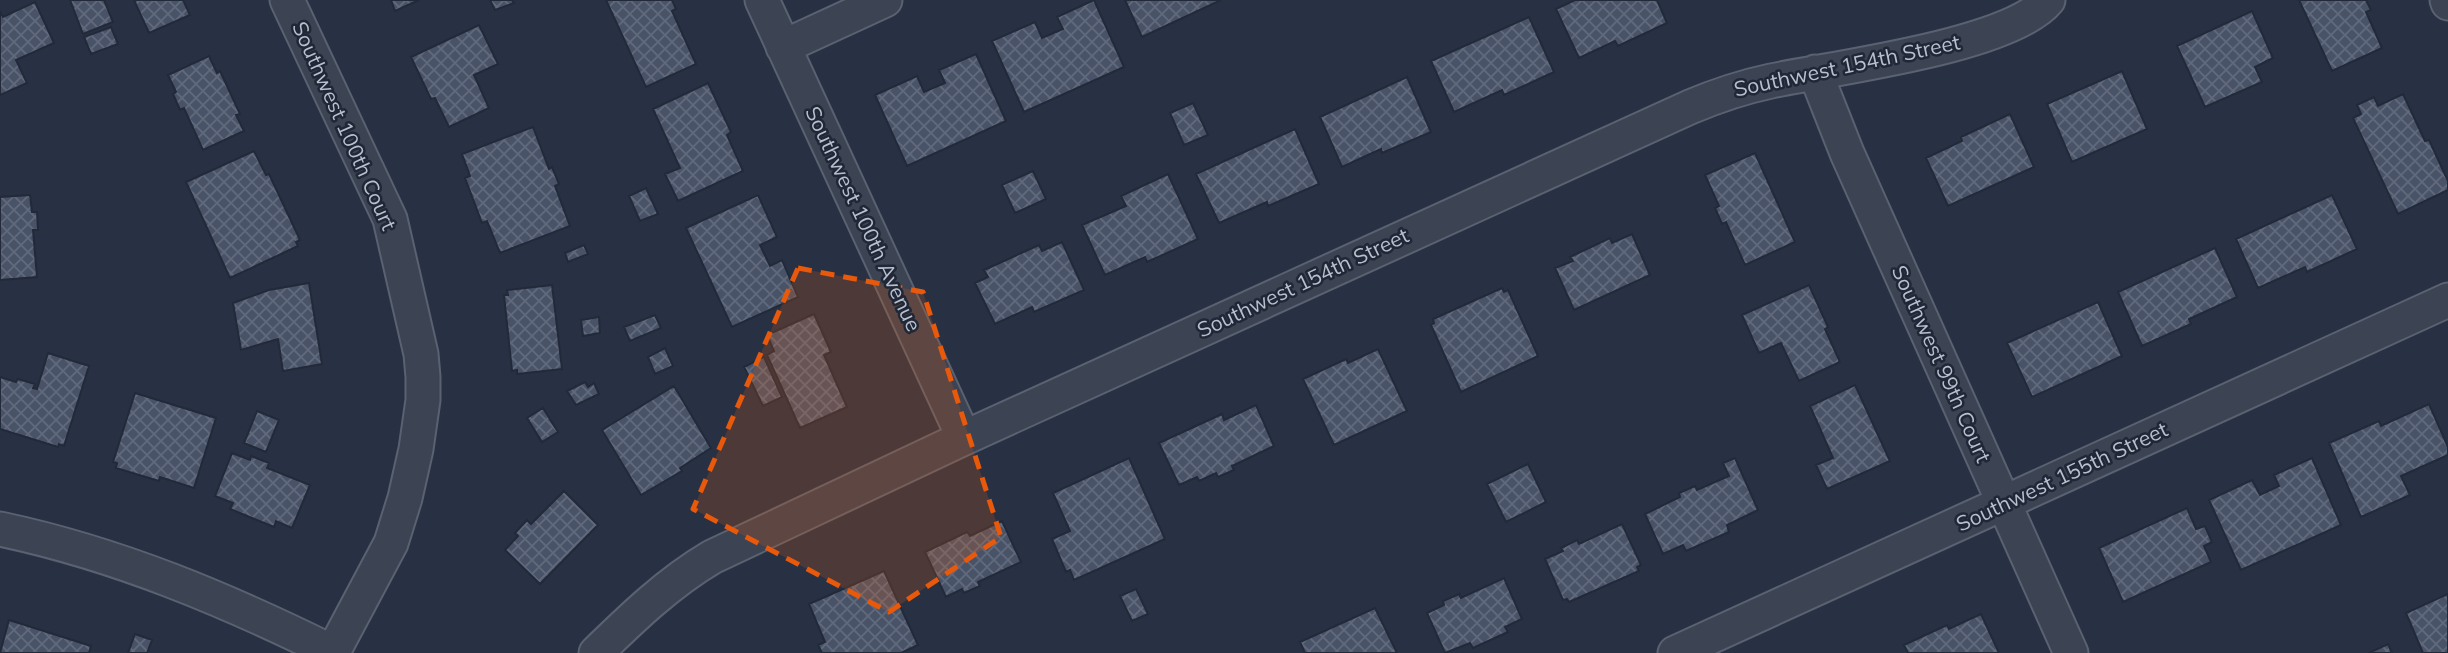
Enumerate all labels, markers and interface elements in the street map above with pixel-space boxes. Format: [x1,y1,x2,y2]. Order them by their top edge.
street label: Southwest 100th Court [287,17,403,234]
street label: Southwest 154th Street [1731,28,1962,102]
street label: Southwest 100th Avenue [800,102,928,335]
street label: Southwest 154th Street [1193,222,1412,343]
street label: Southwest 99th Court [1887,261,1997,466]
street label: Southwest 155th Street [1952,416,2171,537]

